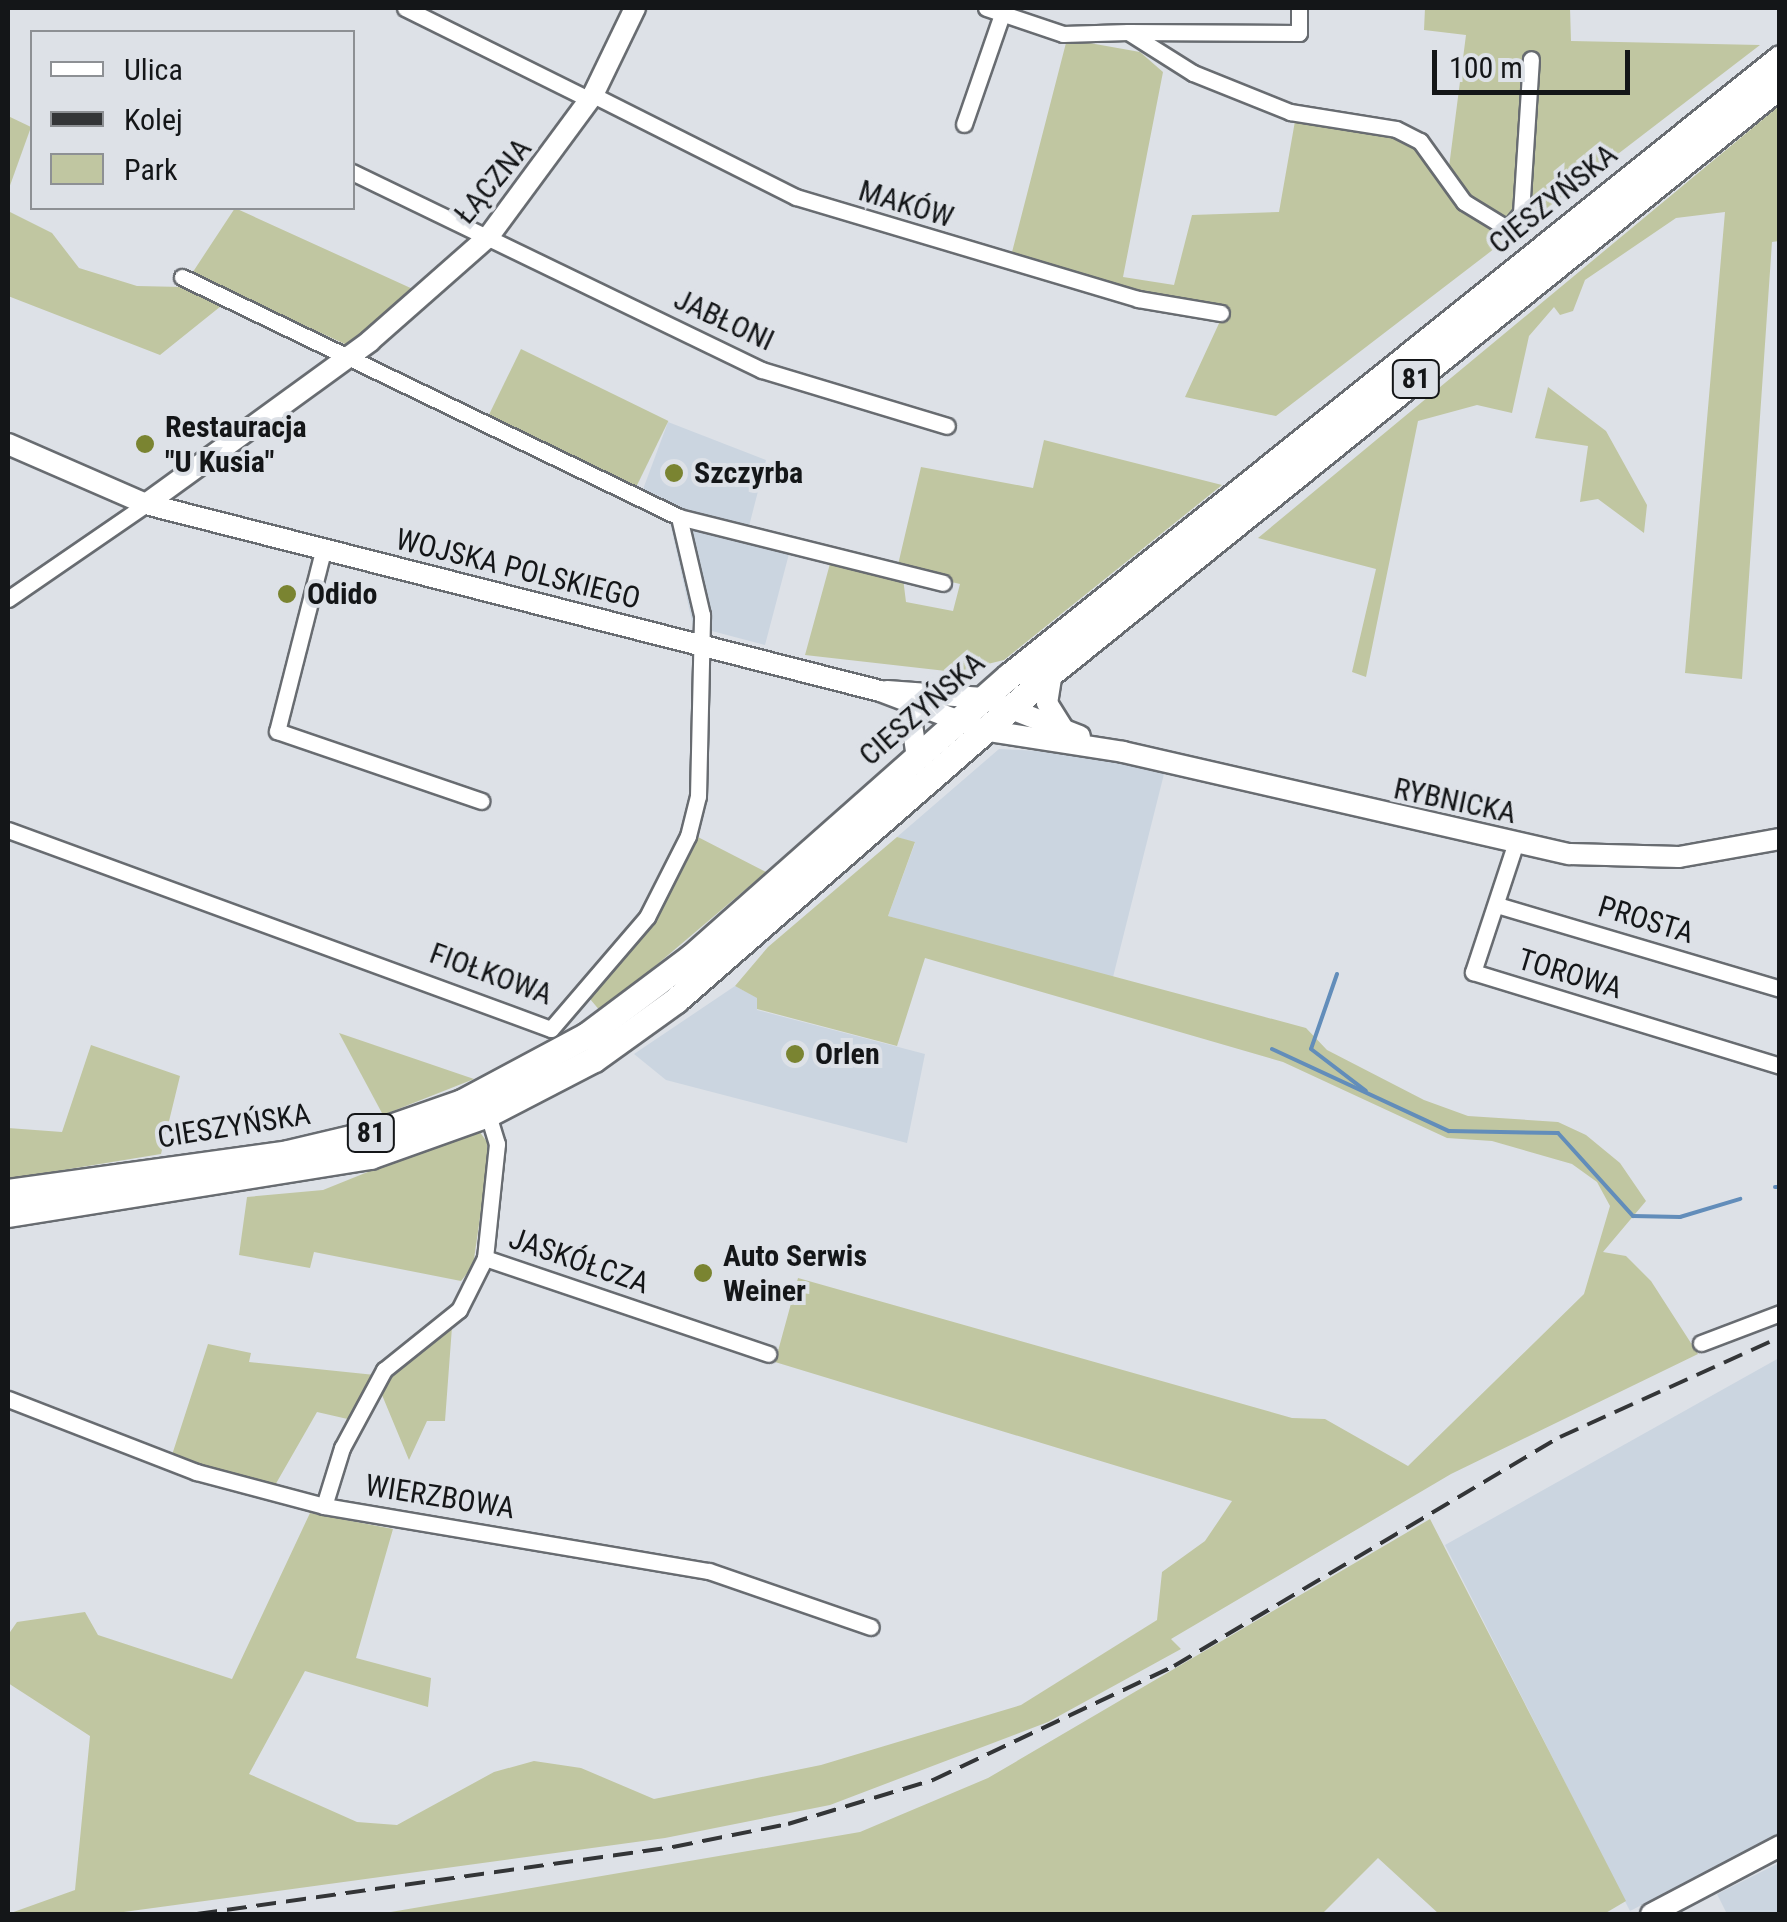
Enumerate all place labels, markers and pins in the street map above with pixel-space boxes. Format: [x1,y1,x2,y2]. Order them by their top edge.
place label: Restauracja "U Kusia" [165,409,307,480]
marker: Restauracja "U Kusia" [134,433,156,455]
place label: Szczyrba [694,455,803,491]
marker: Szczyrba [663,462,685,484]
place label: Odido [307,576,377,612]
marker: Odido [276,583,298,605]
place label: Orlen [815,1036,880,1072]
marker: Orlen [784,1043,806,1065]
place label: Auto Serwis Weiner [723,1238,867,1308]
marker: Auto Serwis Weiner [692,1262,714,1284]

